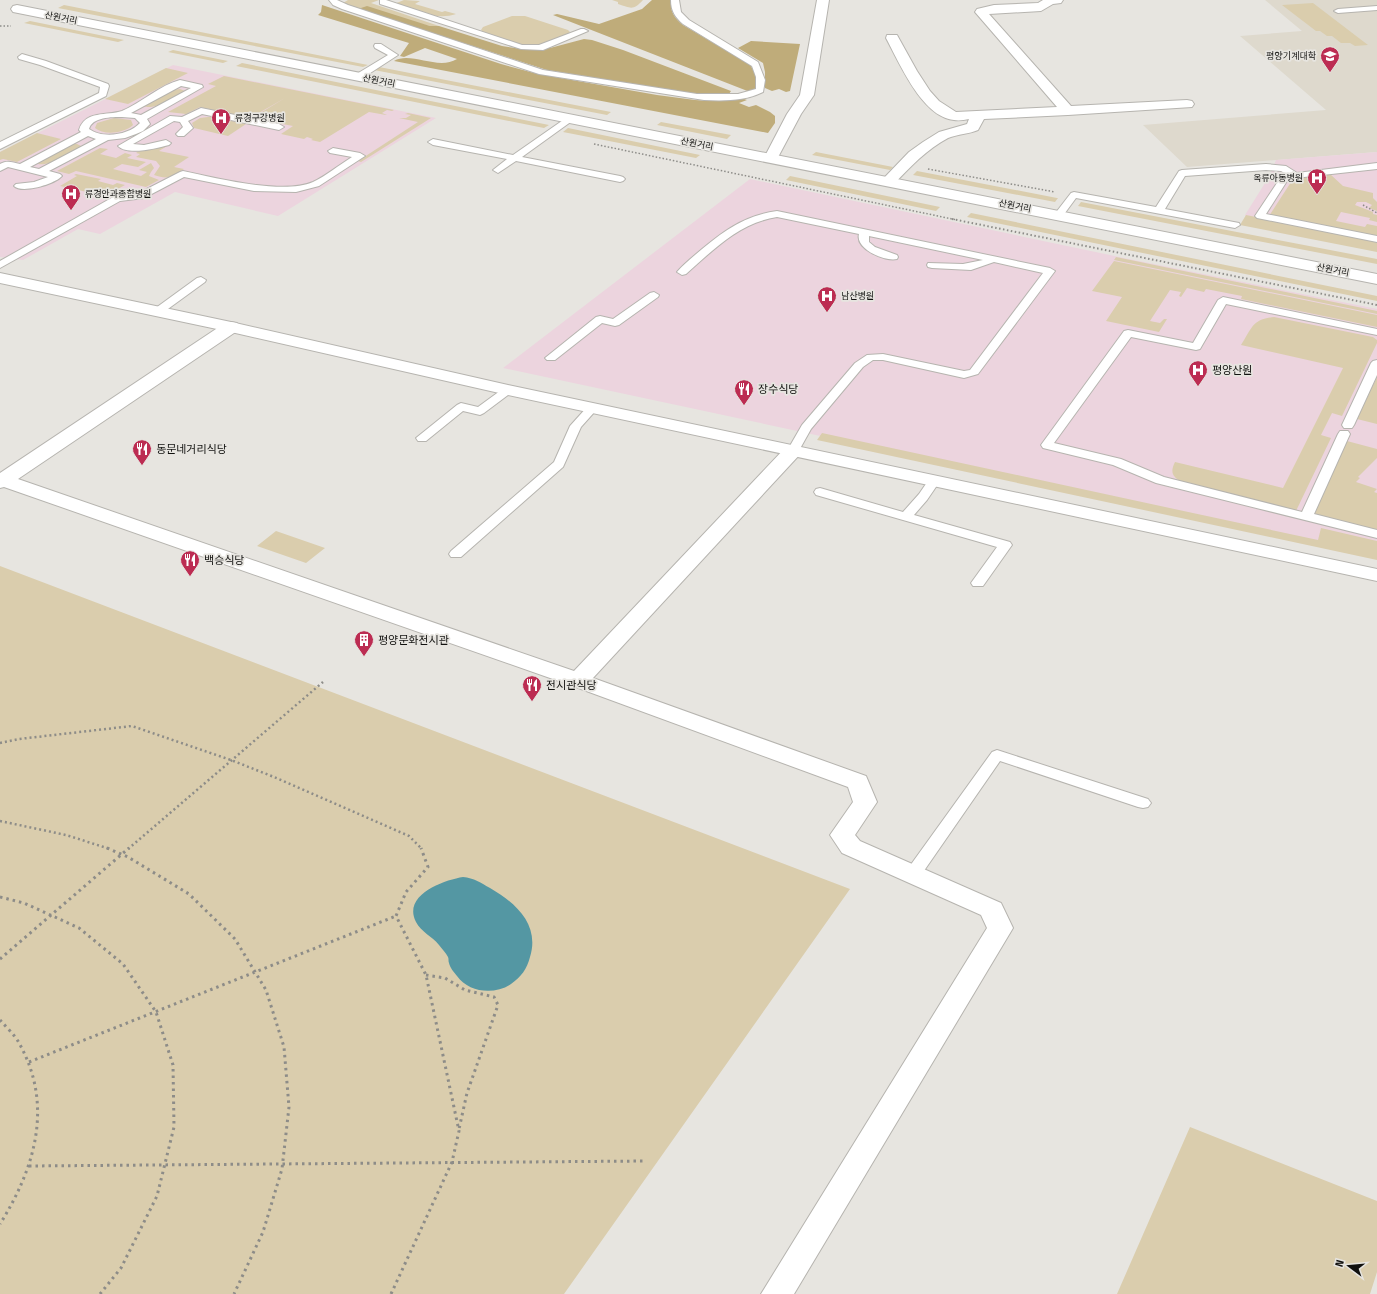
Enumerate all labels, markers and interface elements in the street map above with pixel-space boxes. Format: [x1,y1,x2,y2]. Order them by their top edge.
street label: 산원거리 [44,10,78,26]
school or university icon: 평양기계대학 [1319,45,1341,73]
place label: 평양기계대학 [1266,50,1317,61]
street label: 산원거리 [362,73,396,89]
hospital icon: 류경구강병원 [210,107,232,135]
place label: 류경구강병원 [235,113,285,123]
street label: 산원거리 [680,136,714,152]
hospital icon: 옥류아동병원 [1306,167,1328,195]
place label: 옥류아동병원 [1253,173,1303,183]
hospital icon: 류경안과종합병원 [60,183,82,211]
place label: 류경안과종합병원 [85,189,151,199]
street label: 산원거리 [998,198,1032,214]
street label: 산원거리 [1316,262,1350,278]
hospital icon: 남산병원 [816,285,838,313]
place label: 남산병원 [841,291,874,301]
hospital icon: 평양산원 [1187,359,1209,387]
place label: 평양산원 [1212,364,1252,377]
restaurant icon: 장수식당 [733,378,755,406]
place label: 장수식당 [758,383,798,396]
restaurant icon: 동문네거리식당 [131,438,153,466]
place label: 동문네거리식당 [156,443,227,456]
restaurant icon: 백승식당 [179,549,201,577]
place label: 백승식당 [204,554,244,567]
building icon: 평양문화전시관 [353,629,375,657]
place label: 평양문화전시관 [378,634,449,647]
restaurant icon: 전시관식당 [521,674,543,702]
place label: 전시관식당 [546,679,597,692]
north arrow [1329,1246,1369,1286]
text: N [1333,1258,1347,1268]

